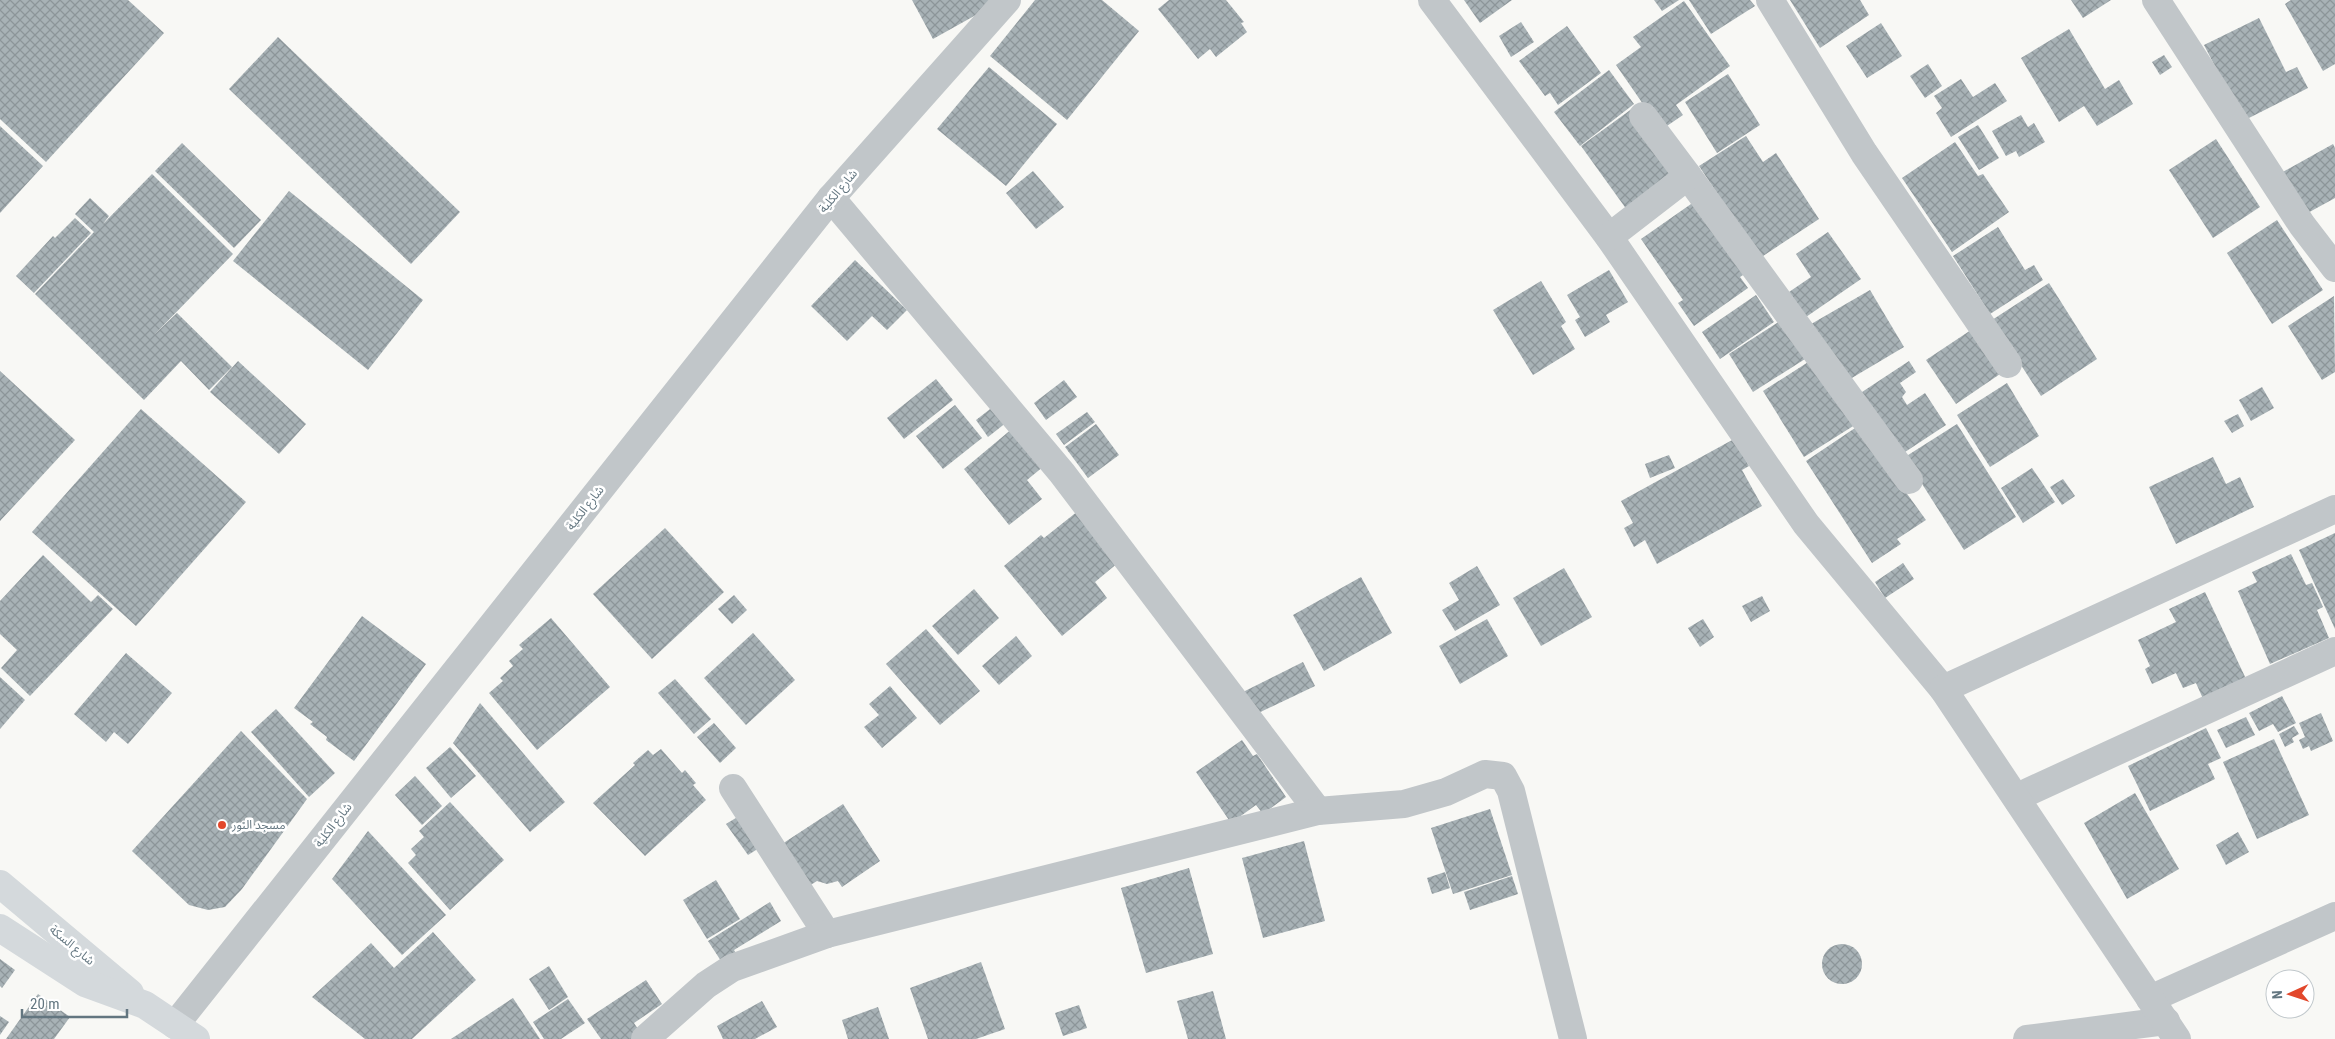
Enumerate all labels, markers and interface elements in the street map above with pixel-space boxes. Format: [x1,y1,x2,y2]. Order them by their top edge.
street label: شارع الكلية [816,167,862,217]
street label: شارع الكلية [563,483,608,534]
street label: شارع الكلية [311,800,356,851]
place label: مسجد النور [231,818,285,832]
marker: مسجد النور [216,819,228,831]
street label: شارع السكة [45,922,97,969]
north arrow [2265,969,2315,1019]
scale bar [22,986,128,1018]
text: N [2269,990,2285,999]
text: 20 m [30,995,60,1013]

